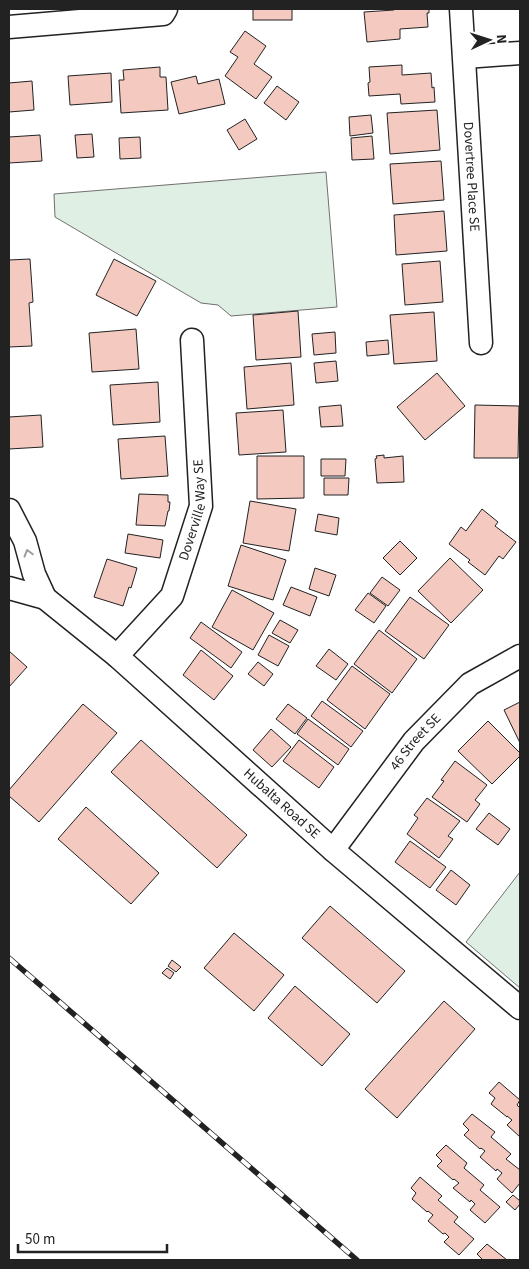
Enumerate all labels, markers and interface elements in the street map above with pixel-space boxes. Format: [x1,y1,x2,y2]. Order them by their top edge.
north arrow [464,15,514,65]
text: N [491,34,511,45]
street label: Dovertree Place SE [458,121,484,232]
street label: Doverville Way SE [174,459,211,563]
one-way arrow [24,550,34,558]
street label: 46 Street SE [385,709,446,775]
street label: Hubalta Road SE [239,764,324,844]
scale bar [18,1222,166,1254]
text: 50 m [25,1229,55,1250]

